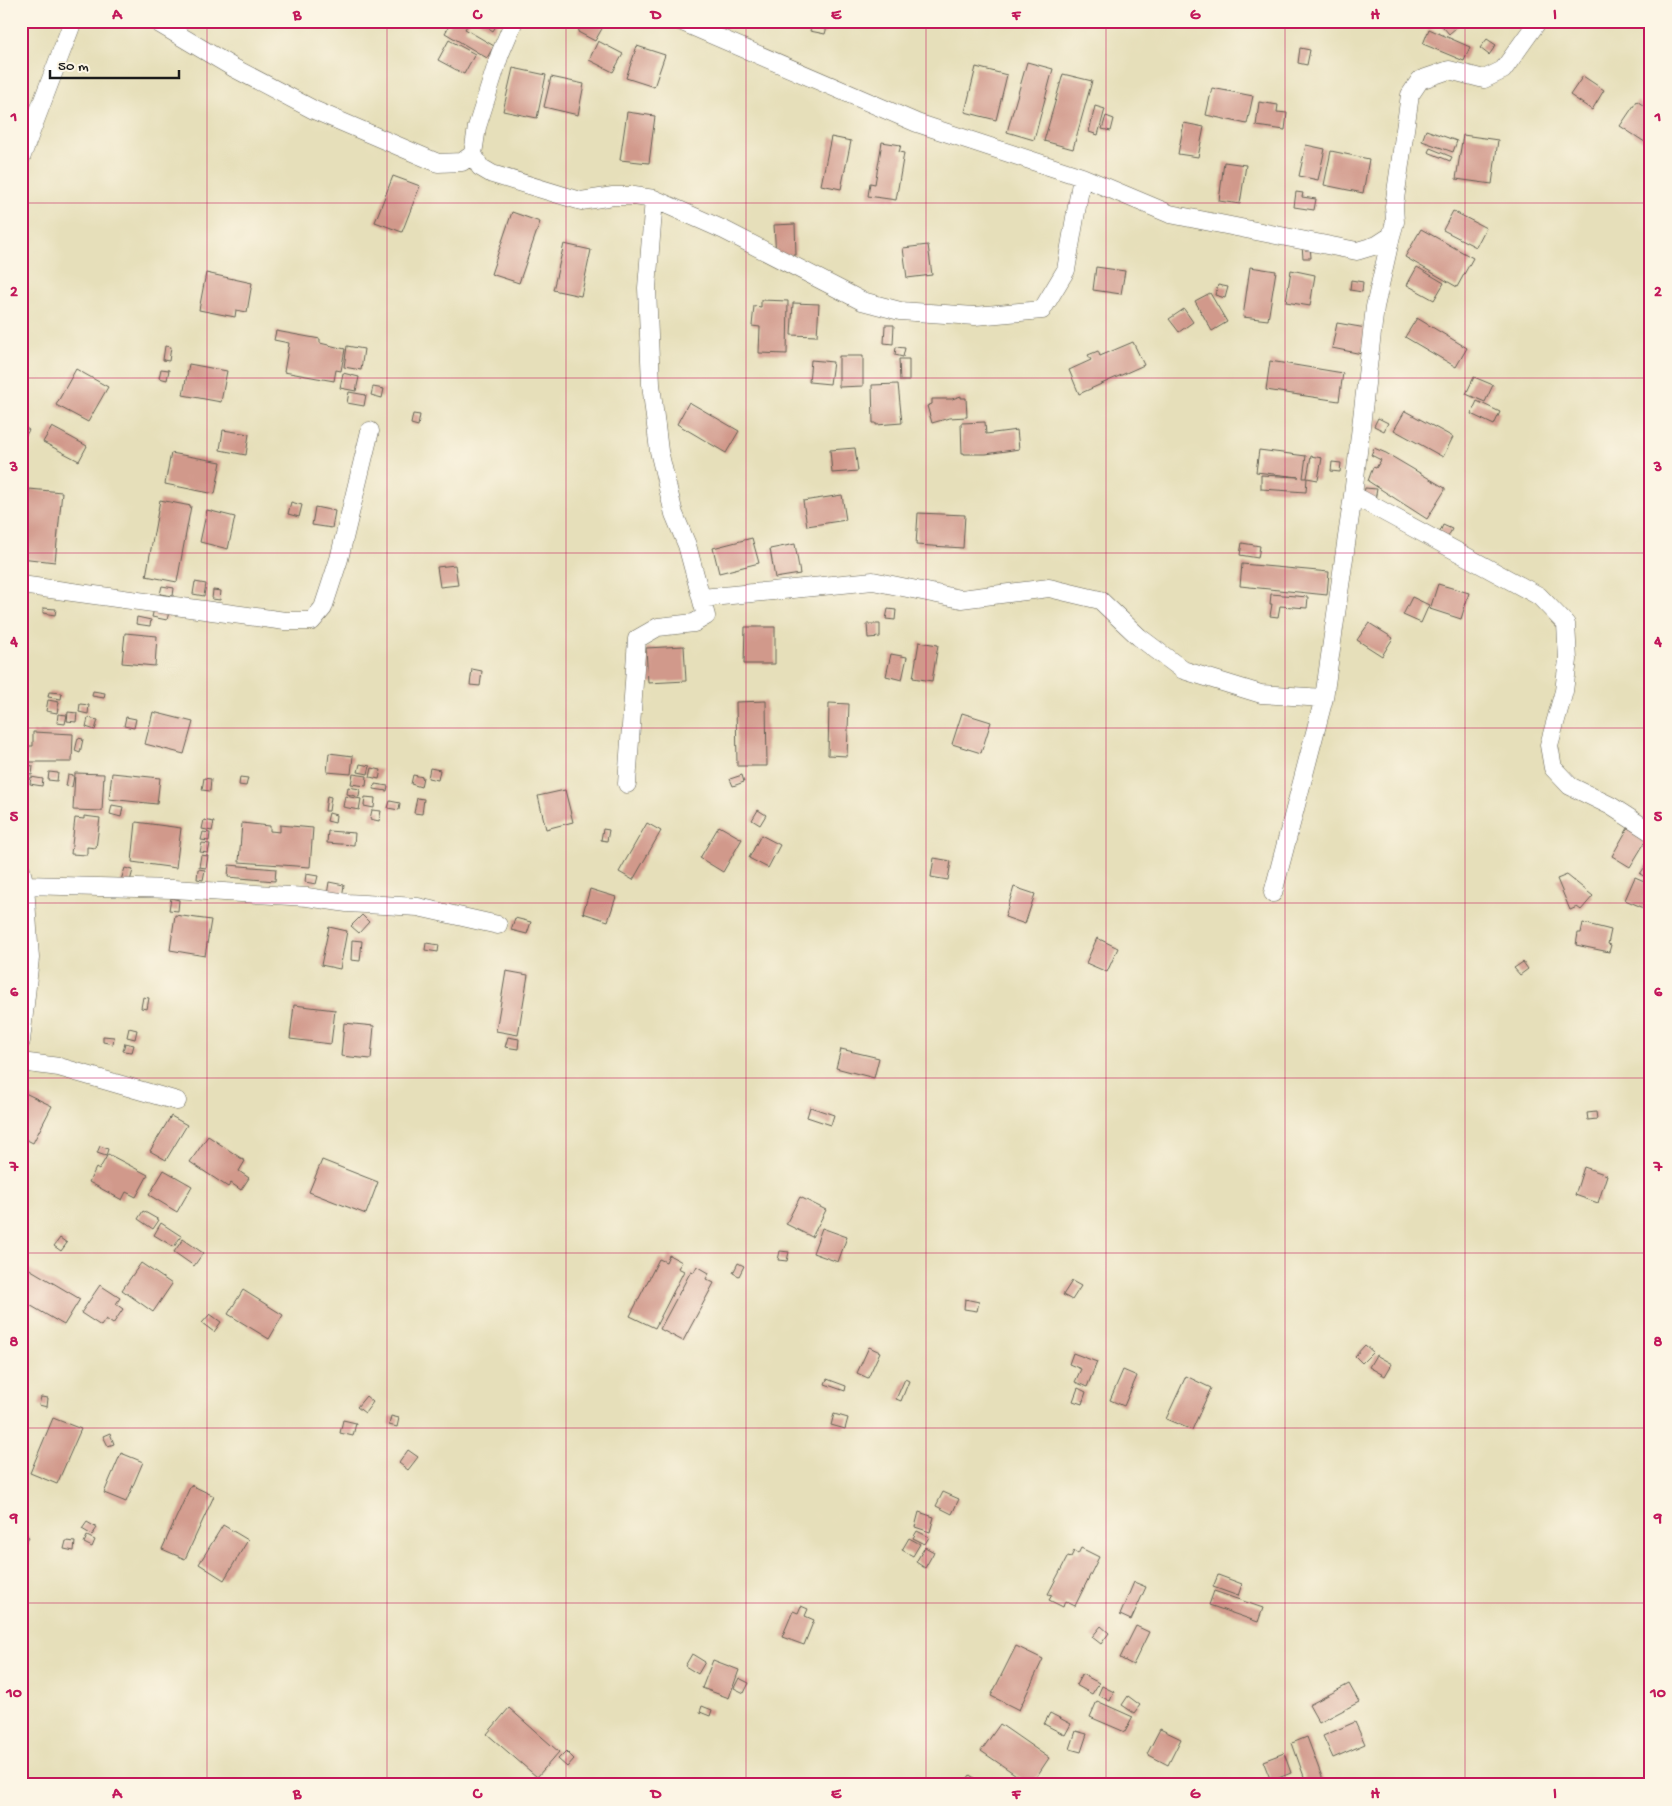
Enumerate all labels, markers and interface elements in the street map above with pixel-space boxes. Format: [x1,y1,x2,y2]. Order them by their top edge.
text: A [111,7,123,26]
text: B [292,7,302,26]
text: C [472,7,483,26]
text: D [649,7,662,26]
text: E [831,7,842,26]
text: F [1011,7,1022,26]
text: G [1190,7,1201,26]
text: H [1370,7,1380,26]
text: I [1553,7,1557,26]
scale bar [50,48,179,80]
text: 50 m [58,58,89,76]
text: 1 [10,109,17,128]
text: 1 [1654,109,1661,128]
text: 2 [10,284,18,303]
text: 2 [1654,284,1662,303]
text: 3 [9,459,18,478]
text: 3 [1653,459,1662,478]
text: 4 [9,634,18,653]
text: 4 [1653,634,1662,653]
text: 5 [10,809,19,828]
text: 5 [1654,809,1663,828]
text: 6 [10,984,19,1003]
text: 6 [1654,984,1663,1003]
text: 7 [9,1159,19,1178]
text: 7 [1653,1159,1663,1178]
text: 8 [10,1334,19,1353]
text: 8 [1654,1334,1663,1353]
text: 9 [9,1510,18,1529]
text: 9 [1653,1510,1662,1529]
text: 10 [5,1685,22,1704]
text: 10 [1649,1685,1666,1704]
text: A [111,1786,123,1805]
text: B [292,1786,302,1805]
text: C [472,1786,483,1805]
text: D [649,1786,662,1805]
text: E [831,1786,842,1805]
text: F [1011,1786,1022,1805]
text: G [1190,1786,1201,1805]
text: H [1370,1786,1380,1805]
text: I [1553,1786,1557,1805]

